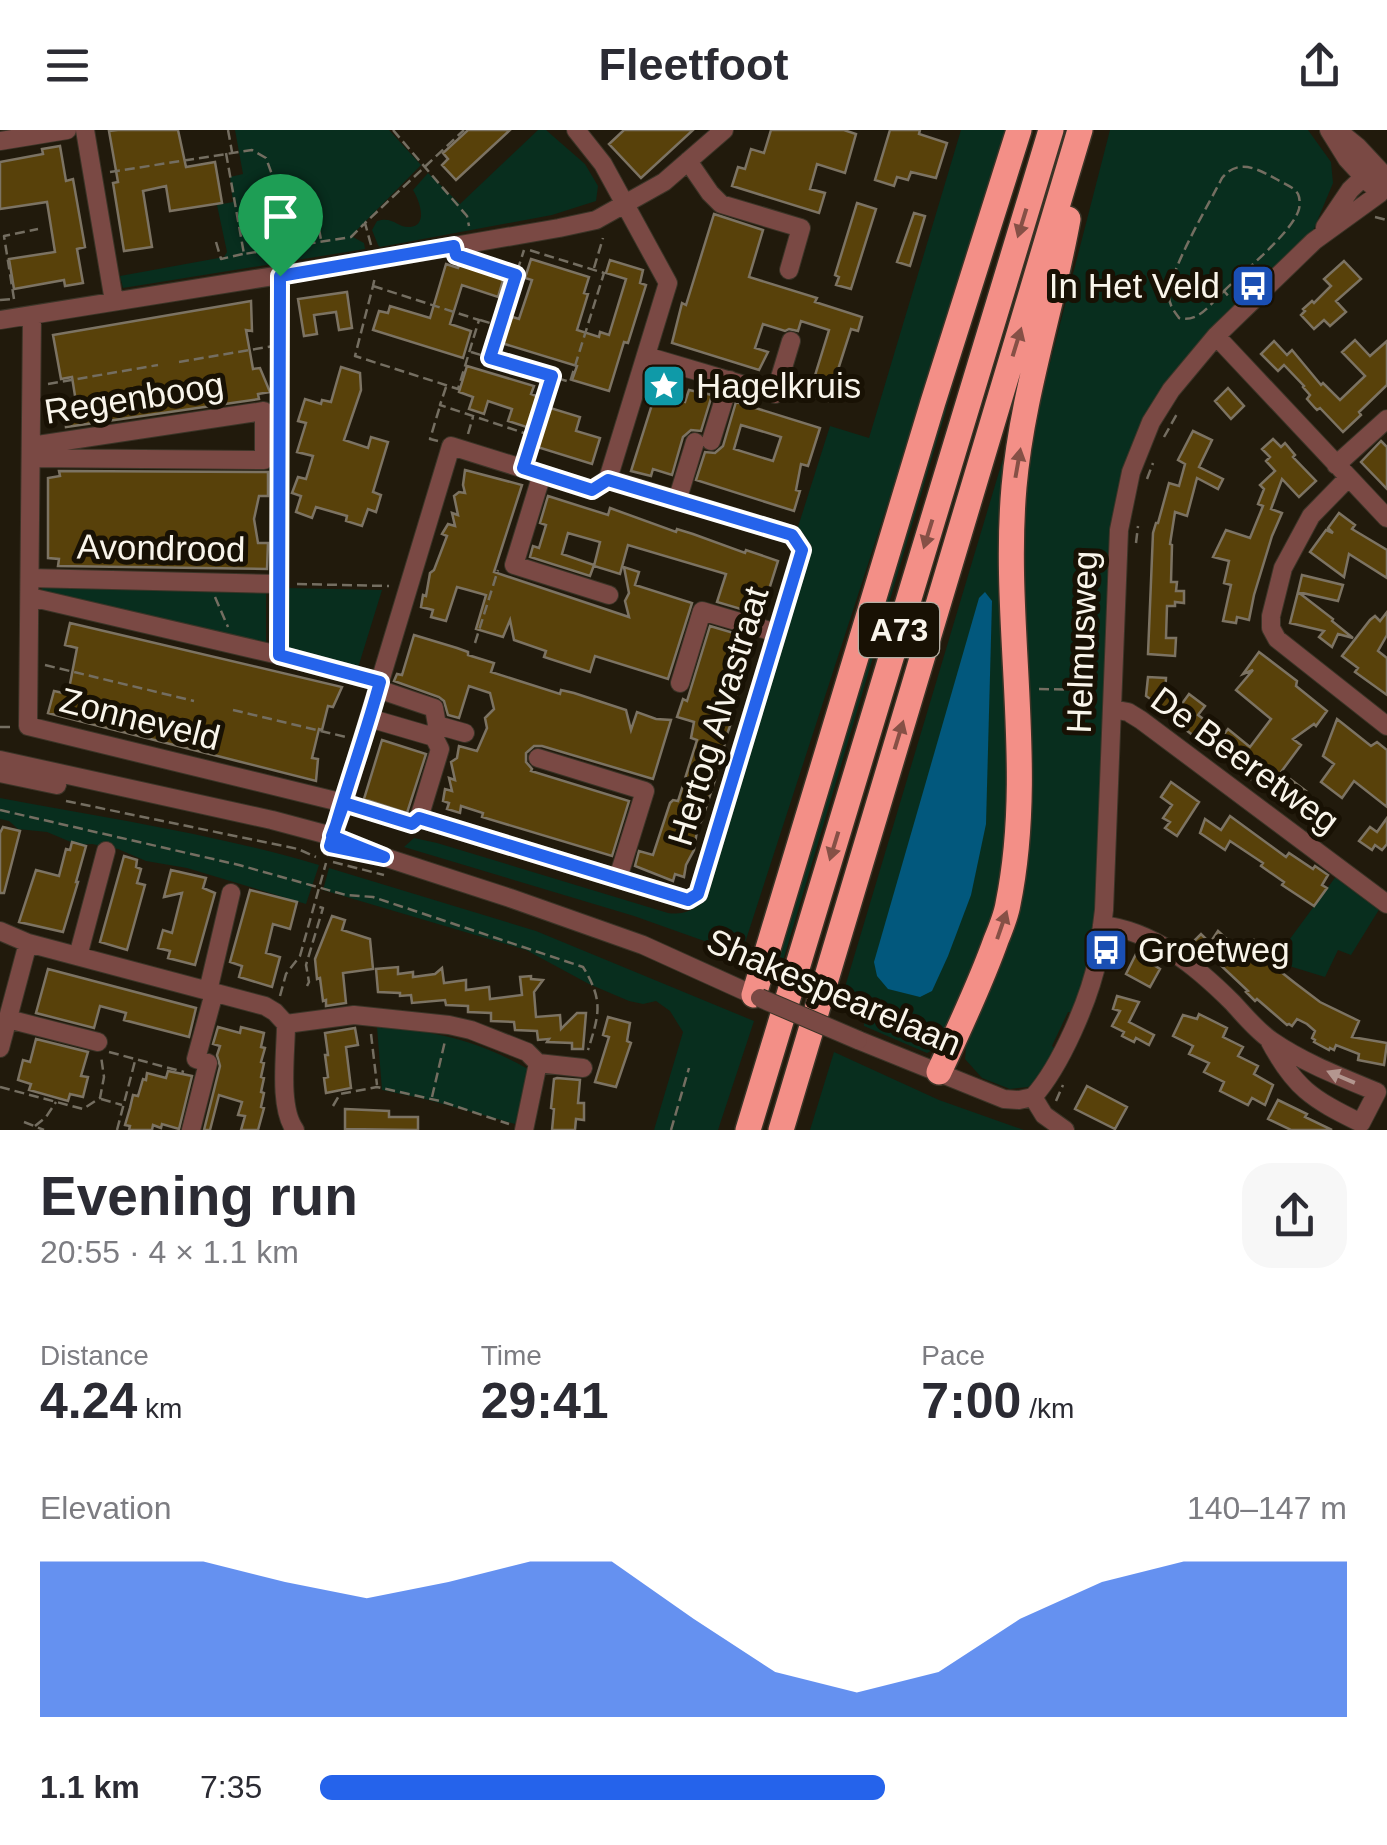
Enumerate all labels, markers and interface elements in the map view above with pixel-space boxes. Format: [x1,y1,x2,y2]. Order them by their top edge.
icon: menu [40,38,95,93]
icon: share [1292,38,1347,93]
text: Fleetfoot [599,39,788,90]
pin [238,174,323,277]
icon: arrive [253,189,308,244]
one-way arrow [1014,209,1029,239]
bus stop icon: In Het Veld [1230,263,1276,309]
place label: In Het Veld [1049,266,1220,305]
one-way arrow [1010,327,1025,357]
place icon: Hagelkruis [641,363,687,409]
street label: Regenboog [41,364,226,431]
place label: Hagelkruis [696,366,861,405]
one-way arrow [1011,447,1026,478]
one-way arrow [920,520,935,550]
street label: Avondrood [76,527,246,568]
street label: Helmusweg [1059,550,1104,734]
street label: Hertog Alvastraat [660,582,775,850]
road number: A73 [859,603,939,657]
street label: De Beeretweg [1144,679,1346,841]
street label: Zonneveld [56,680,224,757]
one-way arrow [892,719,907,750]
one-way arrow [826,831,841,861]
one-way arrow [995,910,1010,940]
street label: Shakespearelaan [701,920,967,1063]
bus stop icon: Groetweg [1083,927,1129,973]
place label: Groetweg [1138,930,1290,969]
one-way arrow [1326,1069,1356,1085]
button: share [1242,1163,1347,1268]
text: Evening run [40,1165,358,1227]
text: 20:55 · 4 × 1.1 km [40,1234,299,1270]
text: Distance [40,1340,149,1371]
text: Time [481,1340,542,1371]
text: Pace [921,1340,985,1371]
text: 4.24 [40,1373,137,1429]
text: 29:41 [481,1373,609,1429]
text: 7:00 [921,1373,1021,1429]
text: km [137,1393,182,1424]
text: /km [1021,1393,1074,1424]
text: Elevation [40,1490,172,1526]
text: 140–147 m [1187,1490,1347,1526]
text: 1.1 km [40,1769,140,1805]
text: 7:35 [200,1769,262,1805]

